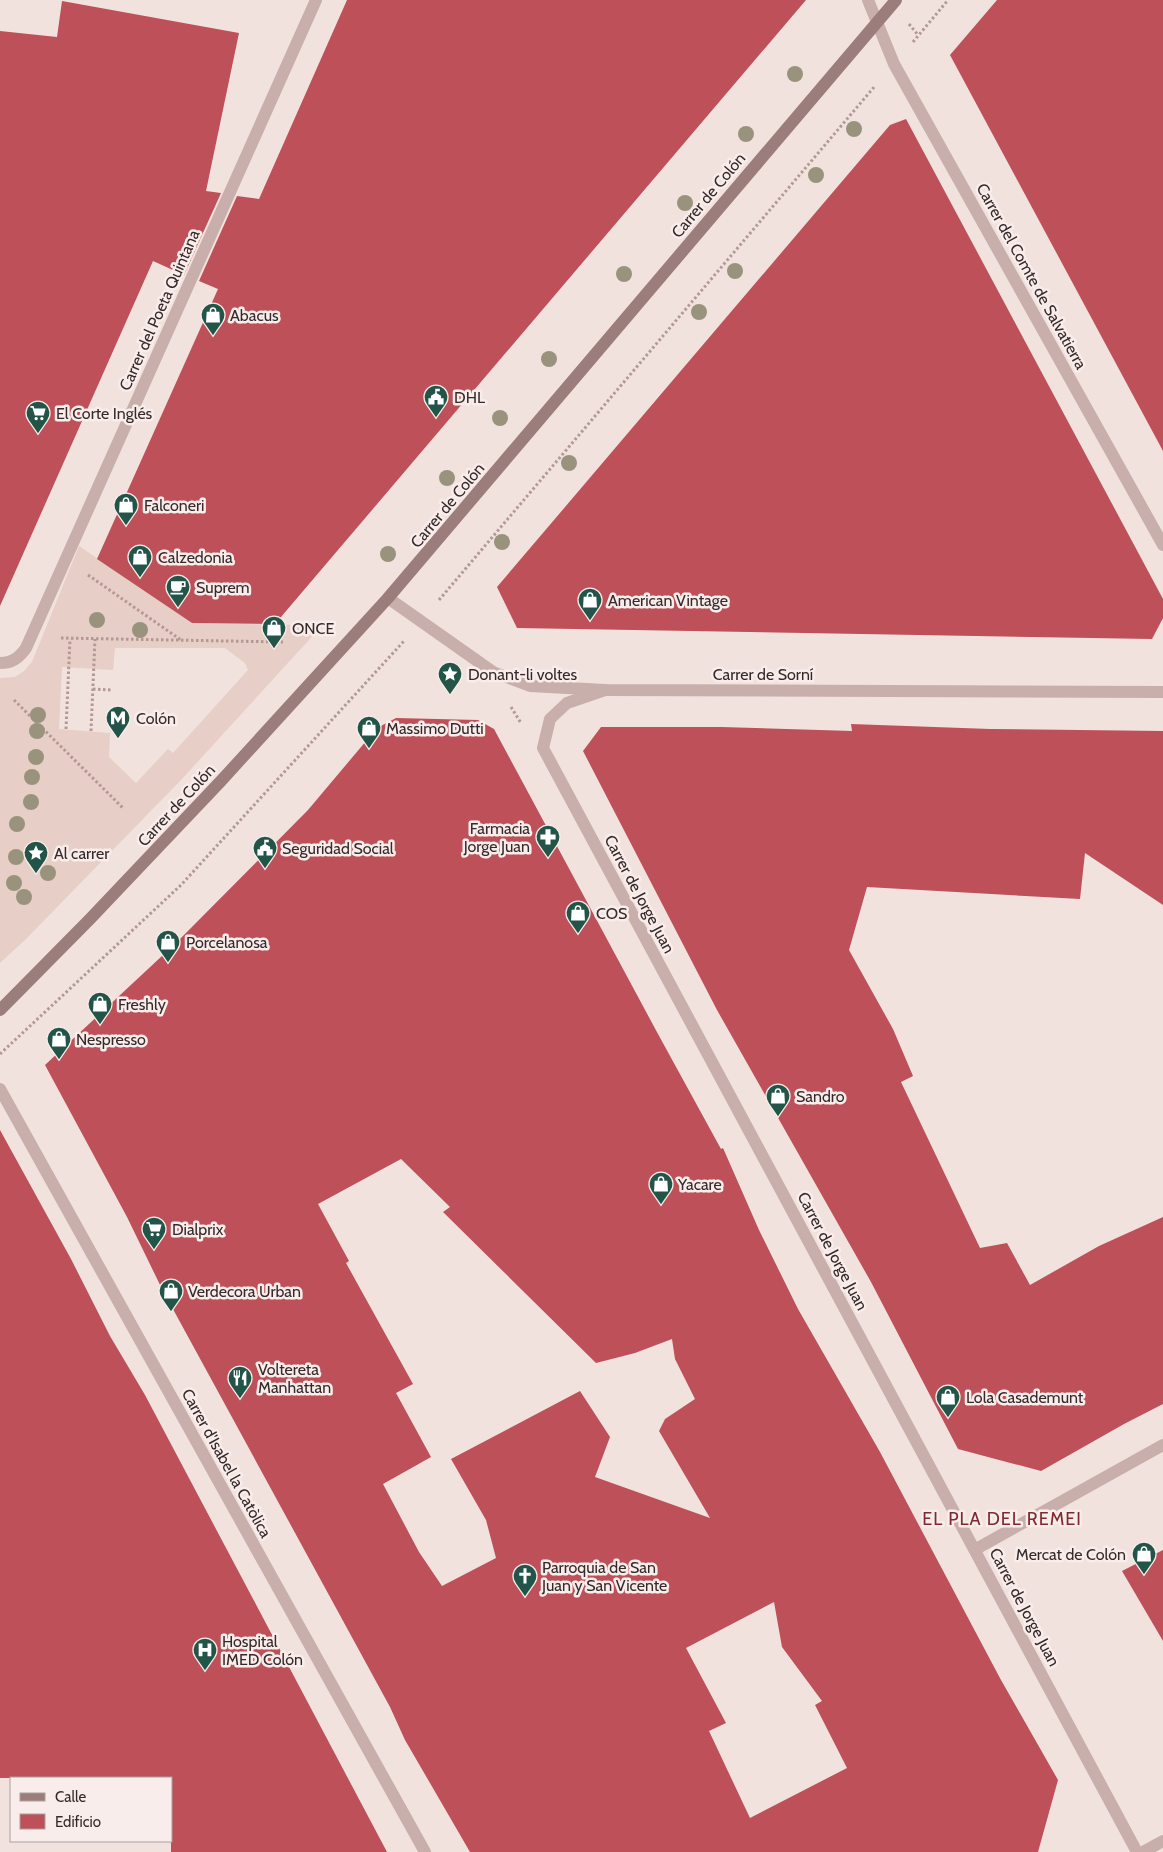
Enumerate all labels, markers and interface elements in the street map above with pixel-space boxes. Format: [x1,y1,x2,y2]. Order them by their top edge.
street label: Carrer de Colón [667,149,749,242]
street label: Carrer del Comte de Salvatierra [972,180,1091,373]
street label: Carrer del Poeta Quintana [115,227,204,393]
shop icon: Abacus [200,302,226,336]
place label: Abacus [230,306,279,325]
public building icon: DHL [423,384,449,418]
place label: DHL [454,388,485,407]
supermarket icon: El Corte Inglés [25,400,51,434]
place label: El Corte Inglés [56,404,153,423]
street label: Carrer de Colón [406,459,488,552]
shop icon: Falconeri [113,492,139,526]
place label: Falconeri [144,496,204,515]
shop icon: Calzedonia [127,544,153,578]
place label: Calzedonia [158,548,233,567]
cafe icon: Suprem [165,574,191,608]
place label: Suprem [196,578,250,597]
shop icon: American Vintage [577,587,603,621]
place label: American Vintage [608,591,728,610]
shop icon: ONCE [261,615,287,649]
place label: ONCE [292,619,334,638]
place icon: Donant-li voltes [437,661,463,695]
place label: Donant-li voltes [468,665,577,684]
street label: Carrer de Sorní [713,665,814,684]
metro station icon: Colón [105,705,131,739]
place label: Colón [136,709,176,728]
shop icon: Massimo Dutti [356,715,382,749]
place label: Massimo Dutti [386,719,484,738]
street label: Carrer de Colón [134,760,219,850]
place label: Farmacia Jorge Juan [463,819,530,856]
pharmacy icon: Farmacia Jorge Juan [535,824,561,858]
street label: Carrer de Jorge Juan [600,832,679,957]
public building icon: Seguridad Social [252,835,278,869]
place label: Seguridad Social [282,839,394,858]
place icon: Al carrer [23,840,49,874]
place label: Al carrer [54,844,110,863]
shop icon: COS [565,900,591,934]
place label: COS [596,904,627,923]
shop icon: Porcelanosa [155,929,181,963]
place label: Porcelanosa [186,933,268,952]
shop icon: Freshly [87,991,113,1025]
place label: Freshly [118,995,166,1014]
shop icon: Nespresso [46,1026,72,1060]
place label: Nespresso [76,1030,146,1049]
shop icon: Sandro [765,1083,791,1117]
place label: Sandro [796,1087,845,1106]
shop icon: Yacare [648,1171,674,1205]
place label: Yacare [677,1175,722,1194]
street label: Carrer de Jorge Juan [793,1189,872,1314]
supermarket icon: Dialprix [141,1216,167,1250]
place label: Dialprix [172,1220,224,1239]
shop icon: Verdecora Urban [158,1278,184,1312]
place label: Verdecora Urban [188,1282,301,1301]
place label: Voltereta Manhattan [258,1360,331,1397]
restaurant icon: Voltereta Manhattan [227,1365,253,1399]
shop icon: Lola Casademunt [935,1384,961,1418]
street label: Carrer d'Isabel la Catòlica [178,1385,276,1541]
place label: Lola Casademunt [966,1388,1084,1407]
district label: EL PLA DEL REMEI [922,1508,1082,1530]
shop icon: Mercat de Colón [1131,1541,1157,1575]
street label: Carrer de Jorge Juan [985,1545,1064,1670]
place label: Mercat de Colón [1016,1545,1126,1564]
place label: Parroquia de San Juan y San Vicente [541,1558,667,1595]
church icon: Parroquia de San Juan y San Vicente [512,1563,538,1597]
place label: Hospital IMED Colón [222,1632,303,1669]
hospital icon: Hospital IMED Colón [192,1637,218,1671]
legend [10,1777,172,1842]
text: Calle [55,1788,86,1806]
text: Edificio [55,1813,101,1831]

